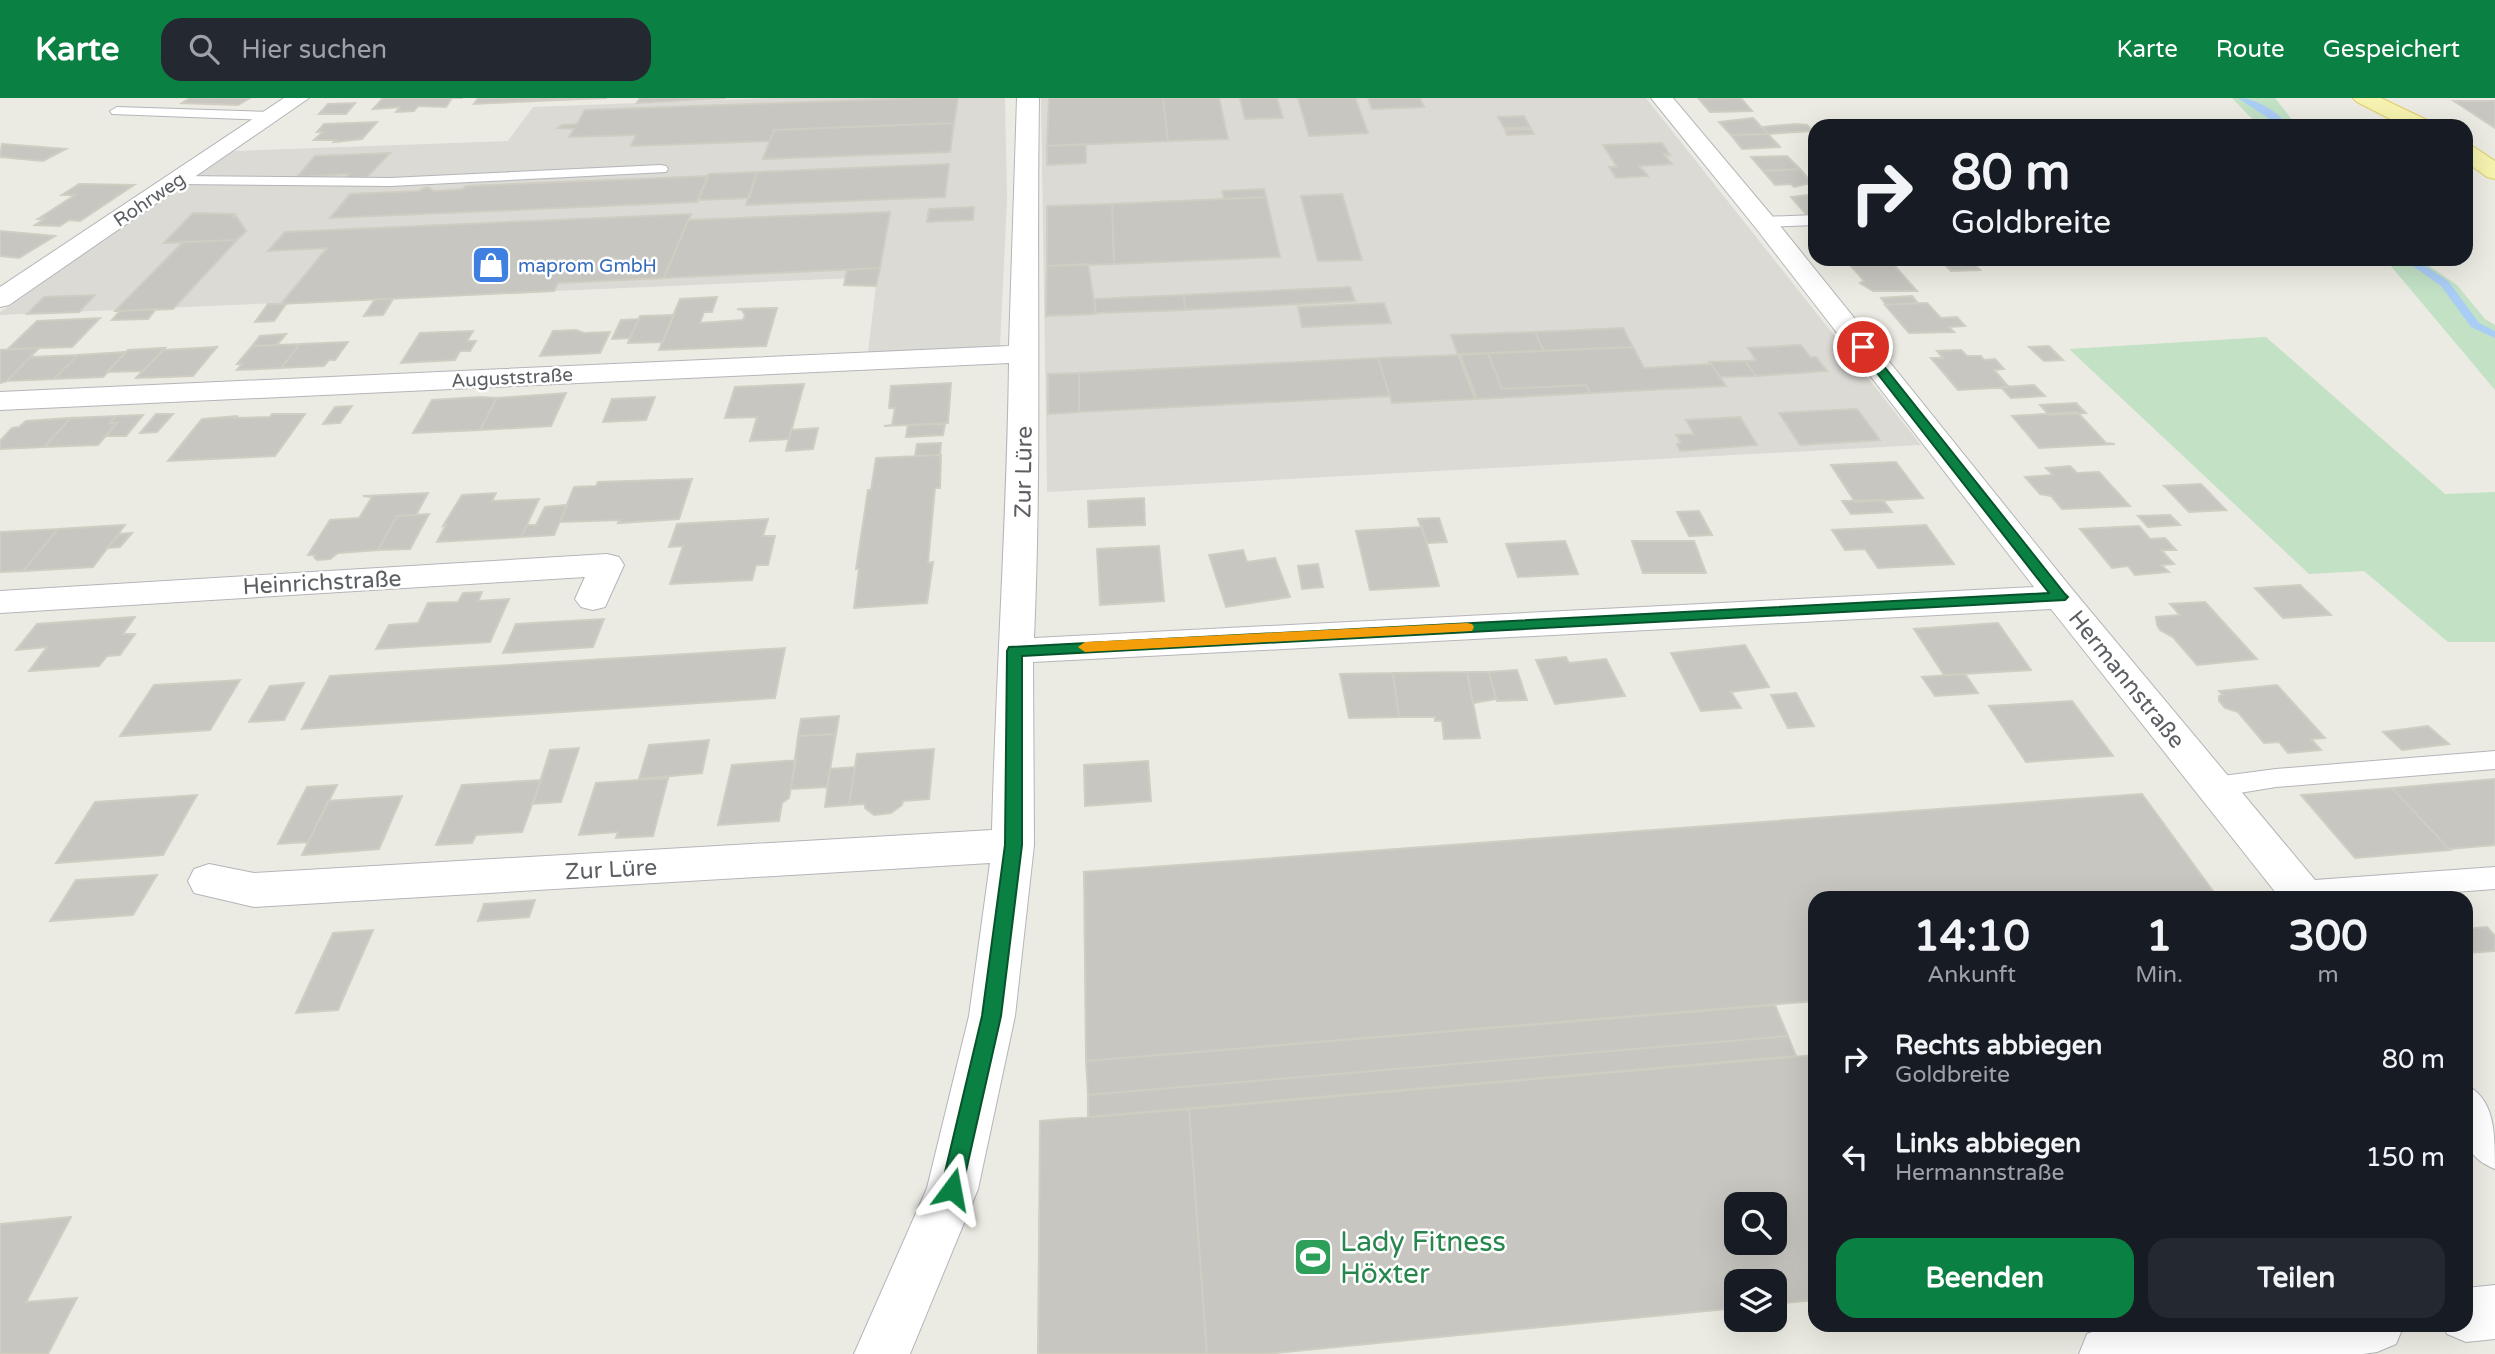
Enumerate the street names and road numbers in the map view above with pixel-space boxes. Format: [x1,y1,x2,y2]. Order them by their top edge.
street label: Rohrweg [110,168,190,232]
street label: Auguststraße [451,364,573,392]
street label: Zur Lüre [1009,426,1039,518]
street label: Heinrichstraße [242,565,402,601]
street label: Hermannstraße [2062,605,2190,754]
street label: Zur Lüre [564,854,658,886]

